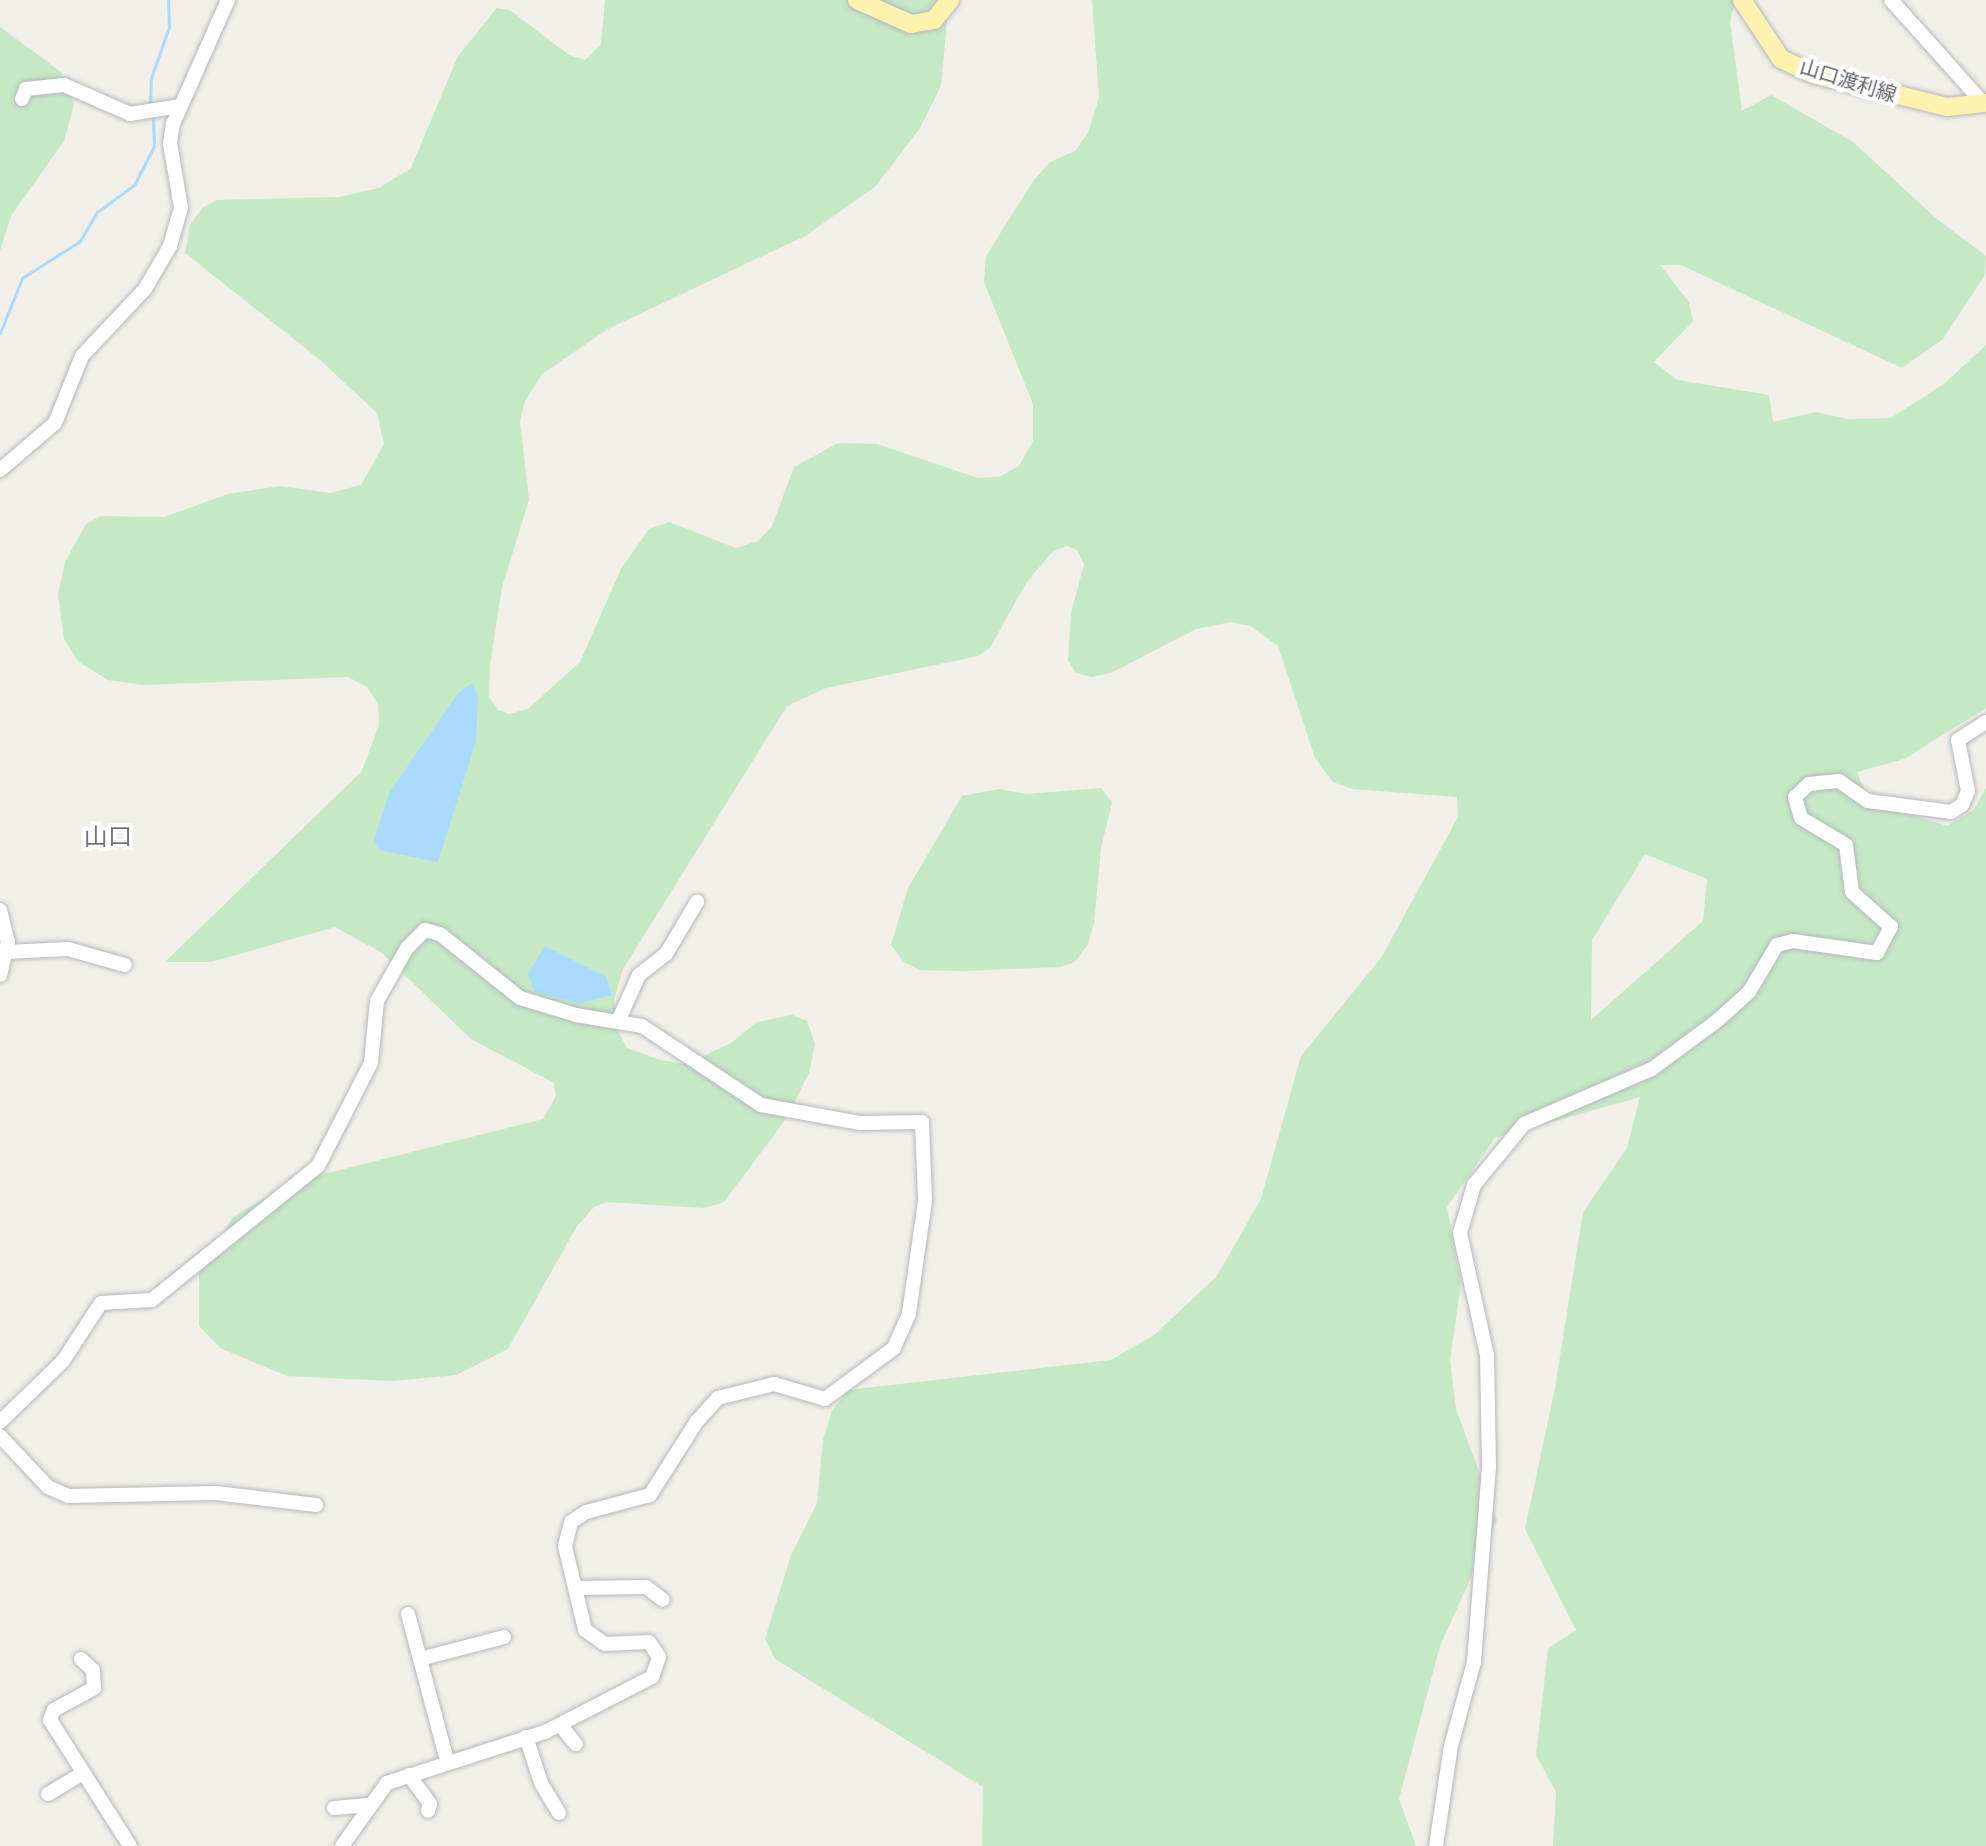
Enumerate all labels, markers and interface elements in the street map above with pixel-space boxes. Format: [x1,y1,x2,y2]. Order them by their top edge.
street label: 山口渡利線 [1797,55,1899,107]
district label: 山口 [84,824,132,852]

